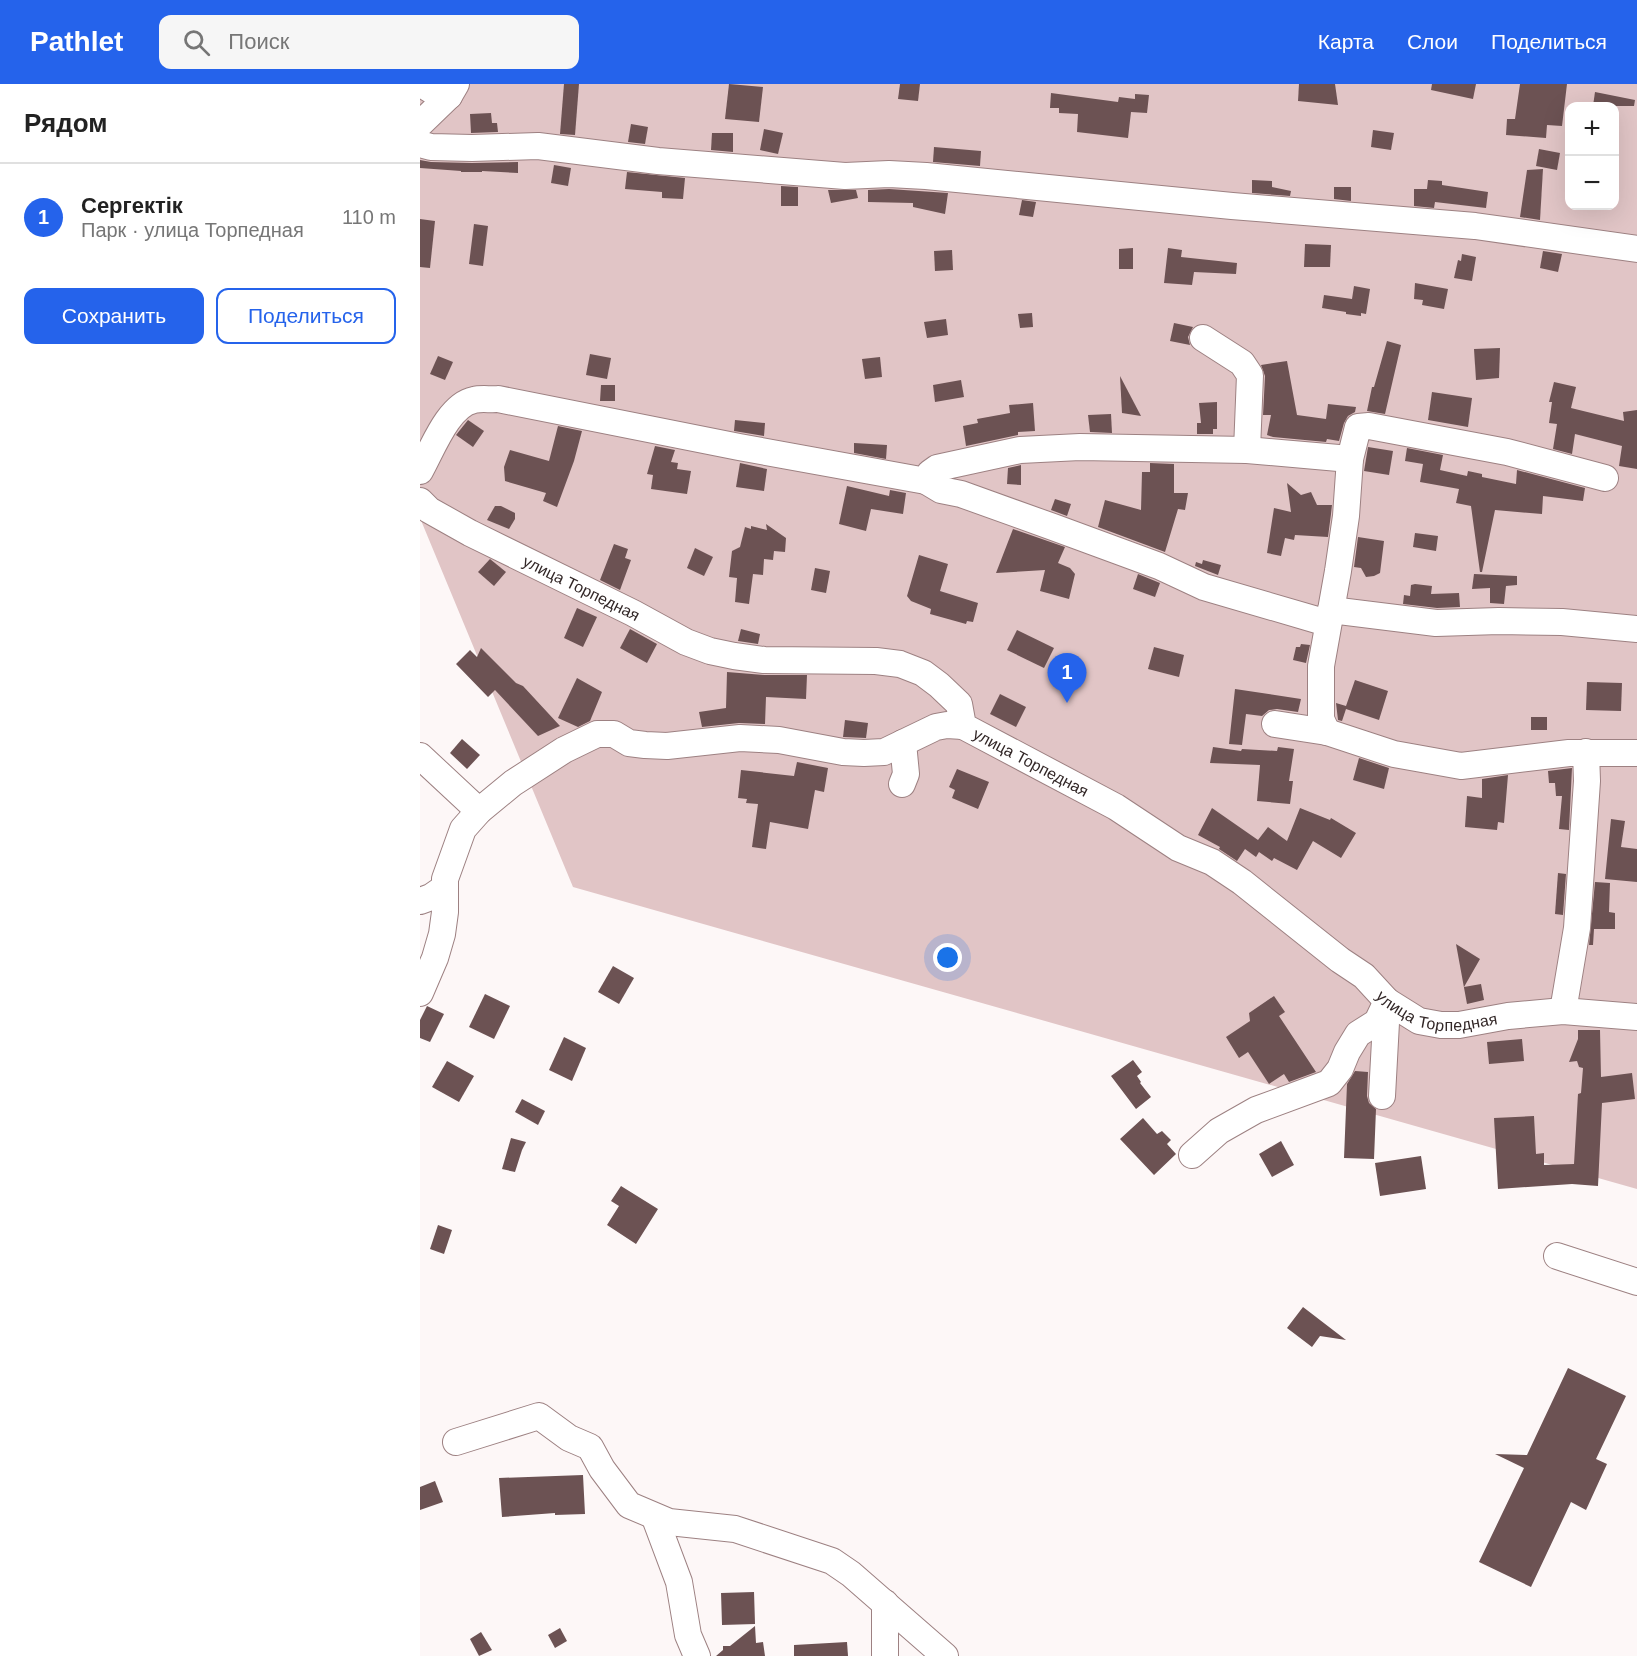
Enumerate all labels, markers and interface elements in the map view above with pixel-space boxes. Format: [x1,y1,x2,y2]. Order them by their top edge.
search box [159,15,579,69]
text: Pathlet [30,26,123,57]
icon: search [180,26,213,59]
text: Поиск [228,29,289,54]
text: Карта [1318,30,1374,53]
text: Слои [1407,30,1458,53]
text: Поделиться [1491,30,1607,53]
map controls [1565,102,1619,210]
button: + [1565,102,1619,156]
text: Рядом [24,108,107,138]
button: − [1565,156,1619,210]
text: Сергектік [81,193,183,218]
text: 1 [38,206,49,228]
text: 110 m [342,206,396,228]
text: Парк · улица Торпедная [81,219,304,241]
button: Сохранить [24,288,204,344]
button: Поделиться [216,288,396,344]
street label: улица Торпедная [520,552,643,624]
pin: 1 [1048,654,1086,703]
street label: улица Торпедная [971,725,1092,799]
your location [933,943,962,972]
street label: улица Торпедная [1373,987,1498,1034]

